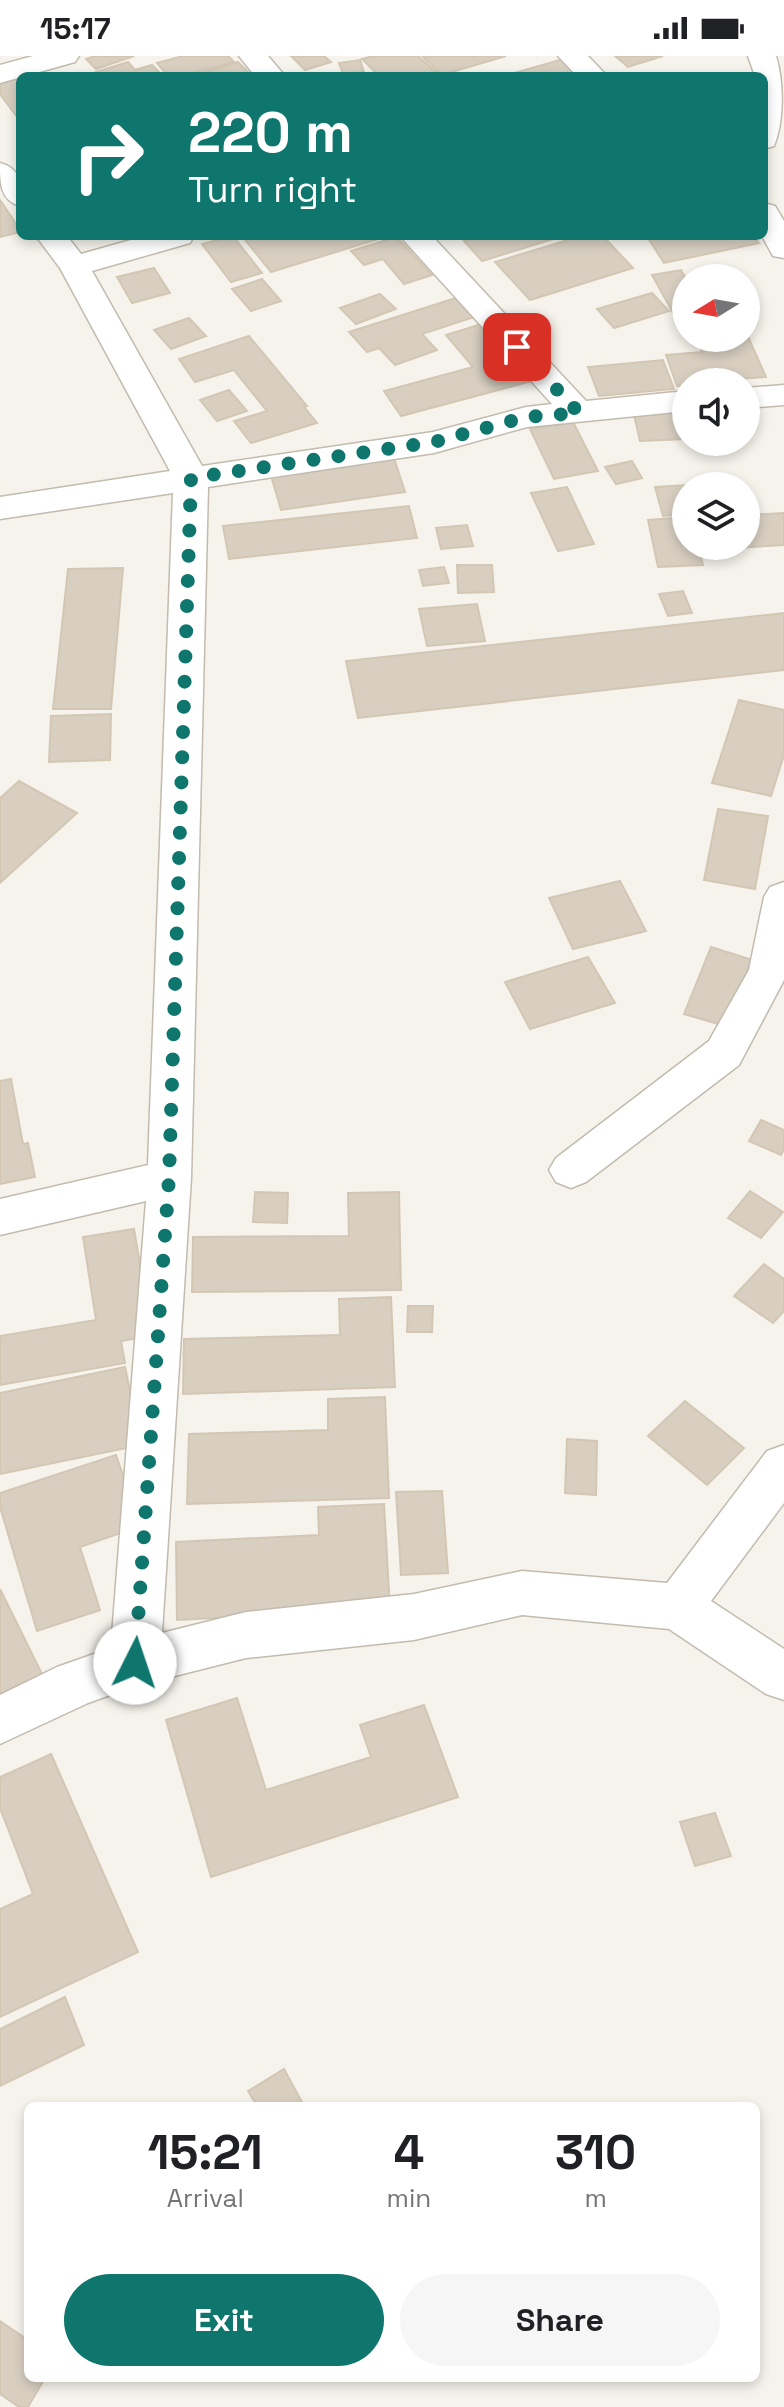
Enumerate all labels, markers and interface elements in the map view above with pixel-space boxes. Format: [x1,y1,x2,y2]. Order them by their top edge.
text: 15:17 [40,9,111,48]
text: 220 m [188,97,353,168]
icon: right [56,104,160,208]
text: Turn right [188,167,357,213]
north arrow [672,264,760,352]
map controls [672,264,760,560]
pin [483,313,551,381]
icon: arrive [495,325,539,369]
button: sound [672,368,760,456]
button: layers [672,472,760,560]
position arrow [93,1621,177,1705]
text: 15:21 [148,2122,263,2183]
text: 4 [394,2122,424,2183]
text: 310 [555,2122,636,2183]
text: Arrival [167,2181,244,2215]
text: min [387,2181,431,2215]
text: m [584,2181,607,2215]
button: Exit [64,2274,384,2366]
button: Share [400,2274,720,2366]

